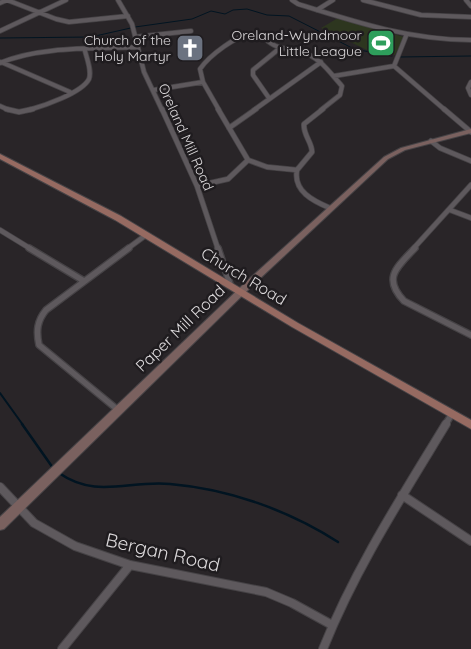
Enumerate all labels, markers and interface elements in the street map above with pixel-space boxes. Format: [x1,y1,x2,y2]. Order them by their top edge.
place label: Oreland-Wyndmoor Little League [231,26,363,60]
sports icon: Oreland-Wyndmoor Little League [366,28,396,58]
place label: Church of the Holy Martyr [84,31,172,65]
church icon: Church of the Holy Martyr [175,33,205,63]
street label: Oreland Mill Road [154,81,218,193]
street label: Church Road [198,243,290,309]
street label: Paper Mill Road [131,280,229,376]
street label: Bergan Road [103,527,223,577]

